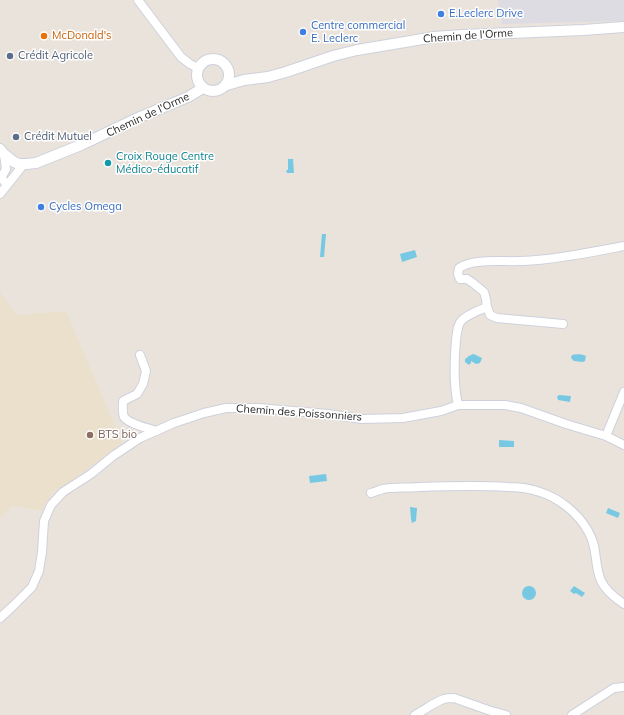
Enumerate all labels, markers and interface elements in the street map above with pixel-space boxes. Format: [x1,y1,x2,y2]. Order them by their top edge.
place label: E.Leclerc Drive [449,7,523,21]
marker: E.Leclerc Drive [436,9,446,19]
place label: Centre commercial E. Leclerc [311,19,405,45]
street label: Chemin de l'Orme [423,26,513,46]
marker: Centre commercial E. Leclerc [298,27,308,37]
place label: McDonald's [52,29,112,43]
marker: McDonald's [39,31,49,41]
place label: Crédit Agricole [18,49,93,63]
marker: Crédit Agricole [5,51,15,61]
street label: Chemin de l'Orme [104,90,192,140]
place label: Crédit Mutuel [24,130,92,144]
marker: Crédit Mutuel [11,132,21,142]
place label: Croix Rouge Centre Médico-éducatif [116,150,214,176]
marker: Croix Rouge Centre Médico-éducatif [103,158,113,168]
place label: Cycles Omega [49,200,122,214]
marker: Cycles Omega [36,202,46,212]
street label: Chemin des Poissonniers [236,402,362,424]
place label: BTS bio [98,428,137,442]
marker: BTS bio [85,430,95,440]

